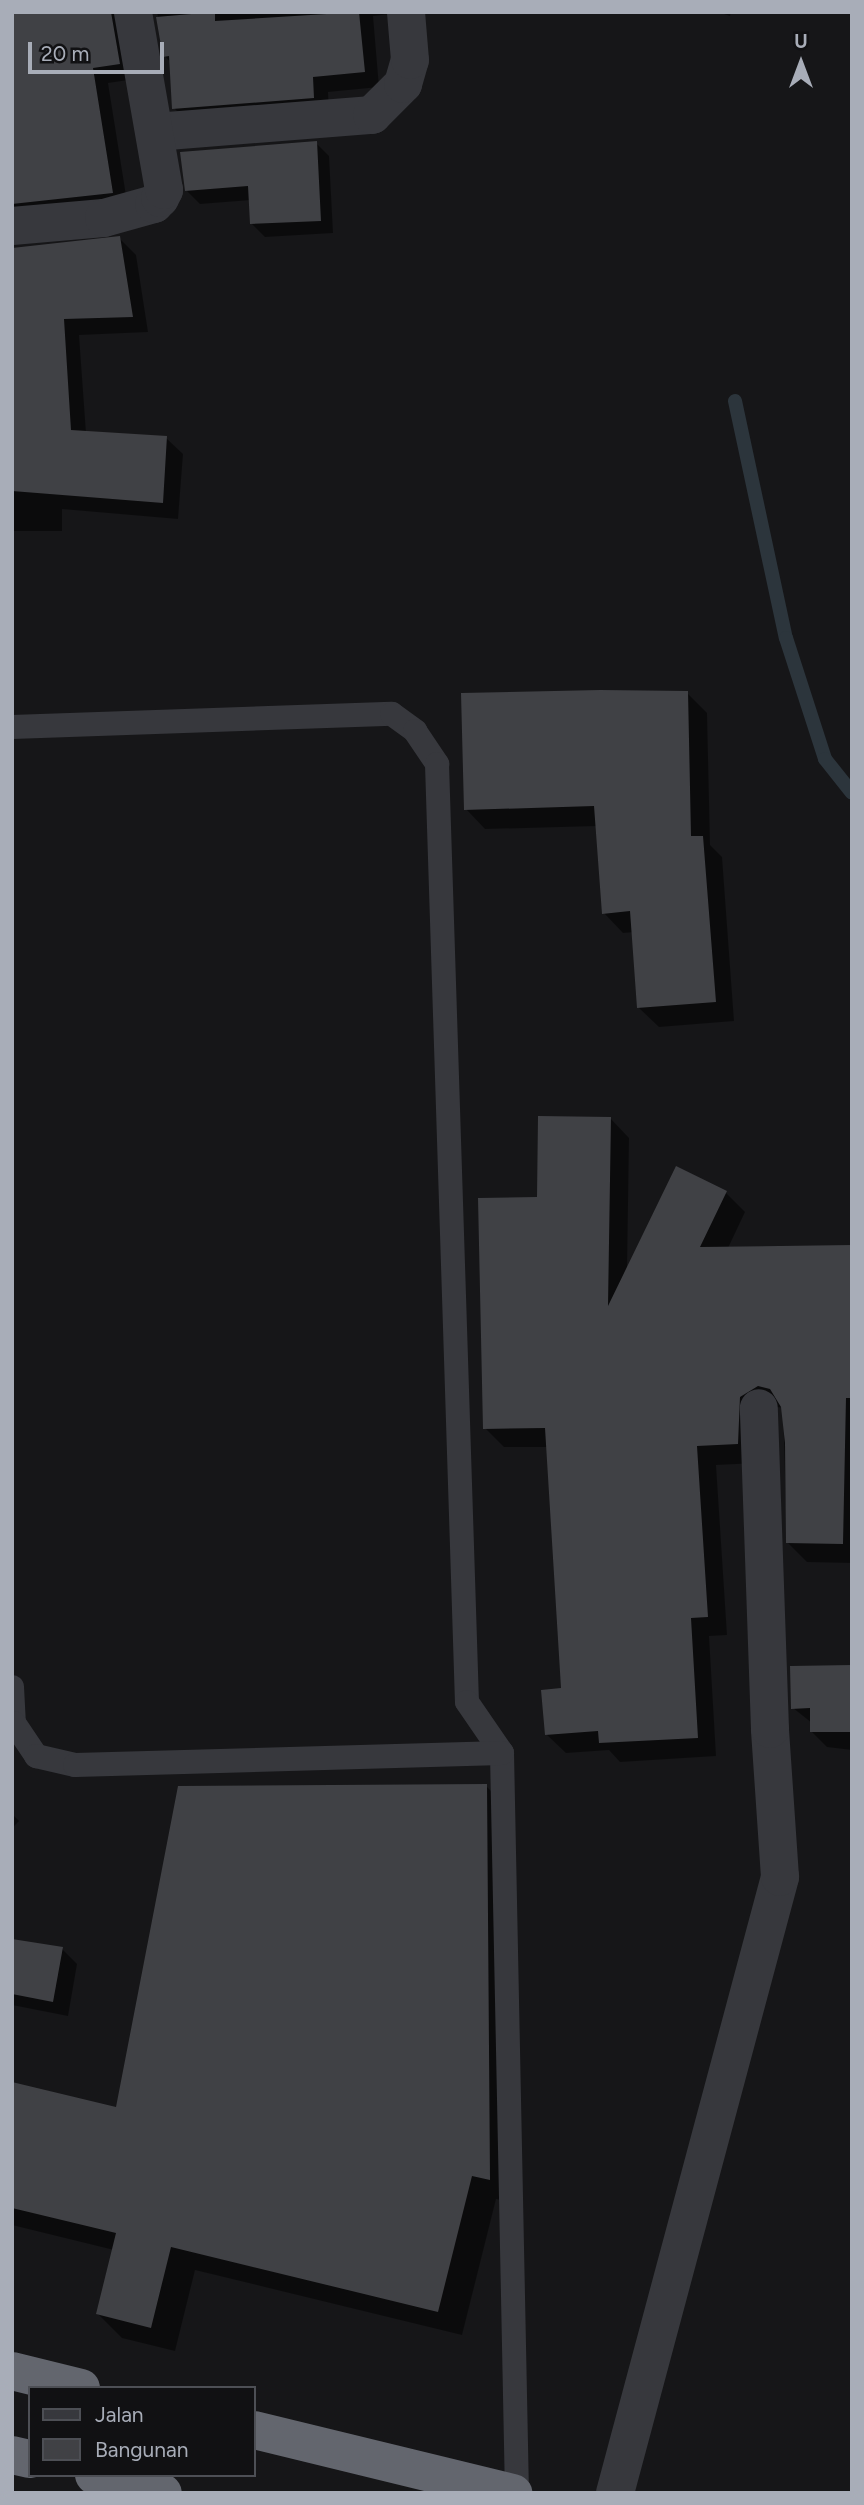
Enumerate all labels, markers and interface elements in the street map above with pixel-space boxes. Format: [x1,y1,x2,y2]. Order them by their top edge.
scale bar [32,28,168,72]
north arrow [766,28,836,98]
text: U [794,30,808,53]
text: 20 m [41,41,89,66]
legend [28,2386,256,2477]
text: Jalan [95,2402,144,2427]
text: Bangunan [95,2437,188,2462]

